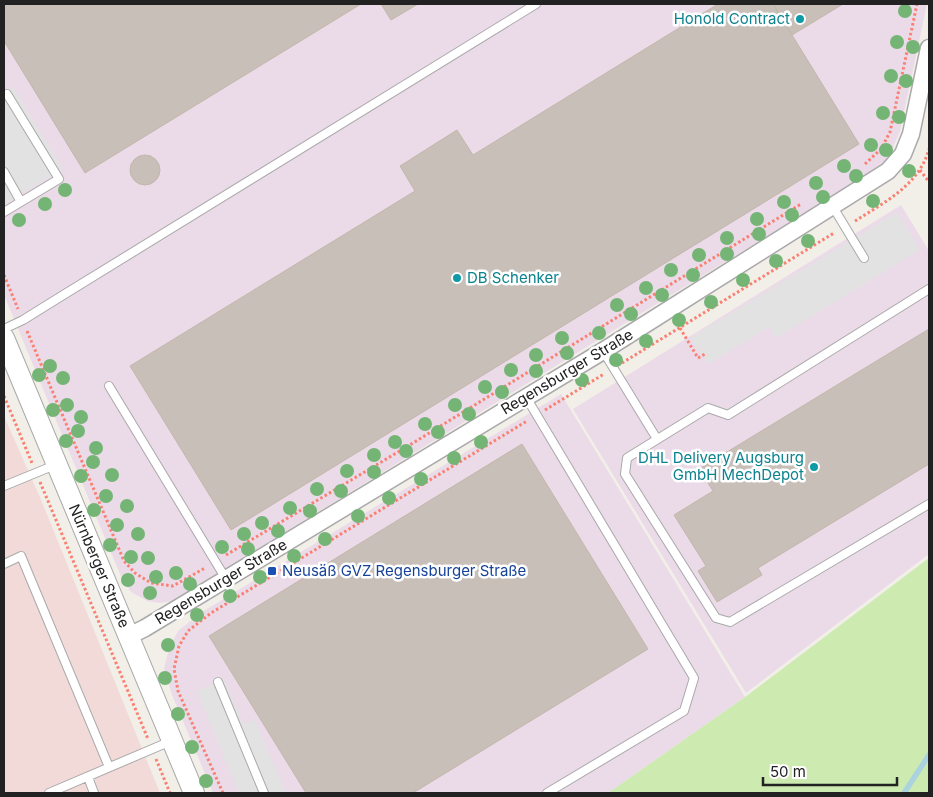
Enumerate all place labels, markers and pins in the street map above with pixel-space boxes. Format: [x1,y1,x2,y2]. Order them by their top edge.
place label: Honold Contract [674,9,790,28]
marker: Honold Contract [794,13,806,25]
place label: DB Schenker [467,268,559,287]
marker: DB Schenker [451,272,463,284]
place label: DHL Delivery Augsburg GmbH MechDepot [638,448,804,484]
marker: DHL Delivery Augsburg GmbH MechDepot [808,461,820,473]
place label: Neusäß GVZ Regensburger Straße [282,561,526,580]
marker: Neusäß GVZ Regensburger Straße [266,565,278,577]

